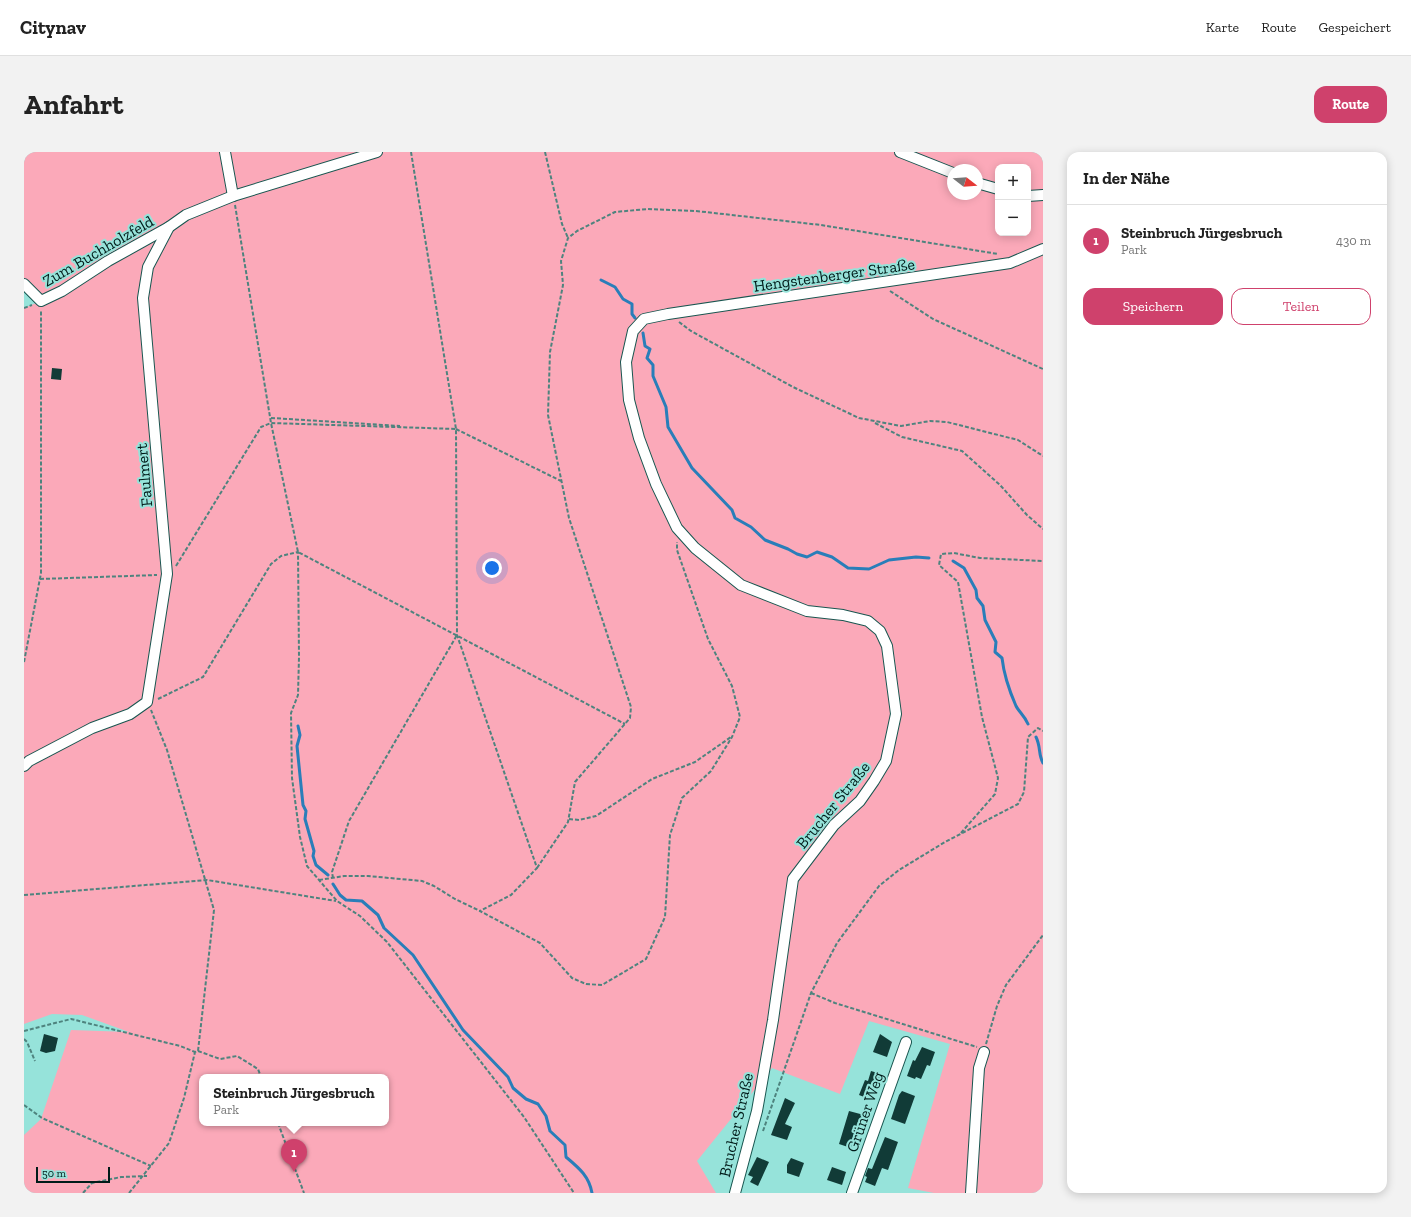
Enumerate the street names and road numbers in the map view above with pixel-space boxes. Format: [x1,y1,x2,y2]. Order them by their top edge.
street label: Zum Buchholzfeld [39,211,157,290]
street label: Hengstenberger Straße [752,254,916,296]
street label: Faulmert [132,442,156,508]
street label: Brucher Straße [792,758,874,852]
street label: Grüner Weg [842,1069,888,1155]
street label: Brucher Straße [715,1071,757,1179]

